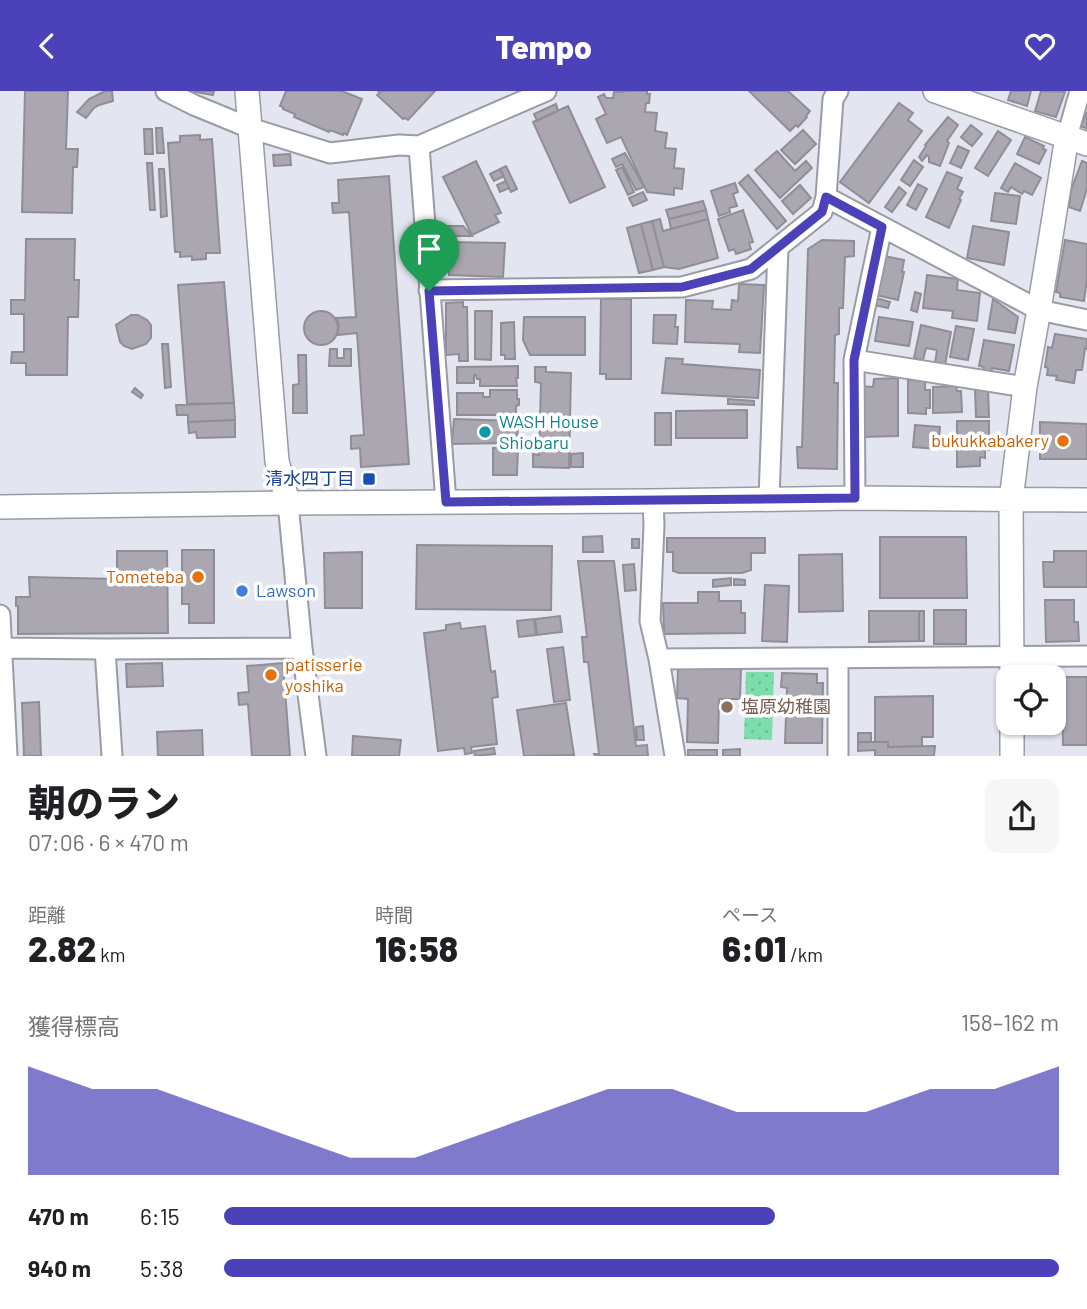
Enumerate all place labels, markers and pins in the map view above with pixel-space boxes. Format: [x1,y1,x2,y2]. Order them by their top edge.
pin [399,219,459,291]
place label: WASH House Shiobaru [499,410,599,453]
marker: WASH House Shiobaru [477,424,493,440]
place label: bukukkabakery [931,429,1049,451]
marker: bukukkabakery [1055,433,1071,449]
place label: 清水四丁目 [265,467,355,489]
marker: 清水四丁目 [361,471,377,487]
place label: Tometeba [106,565,184,587]
marker: Tometeba [190,569,206,585]
place label: Lawson [256,579,316,601]
marker: Lawson [234,583,250,599]
place label: patisserie yoshika [285,653,363,696]
marker: patisserie yoshika [263,667,279,683]
place label: 塩原幼稚園 [741,695,831,717]
marker: 塩原幼稚園 [719,699,735,715]

